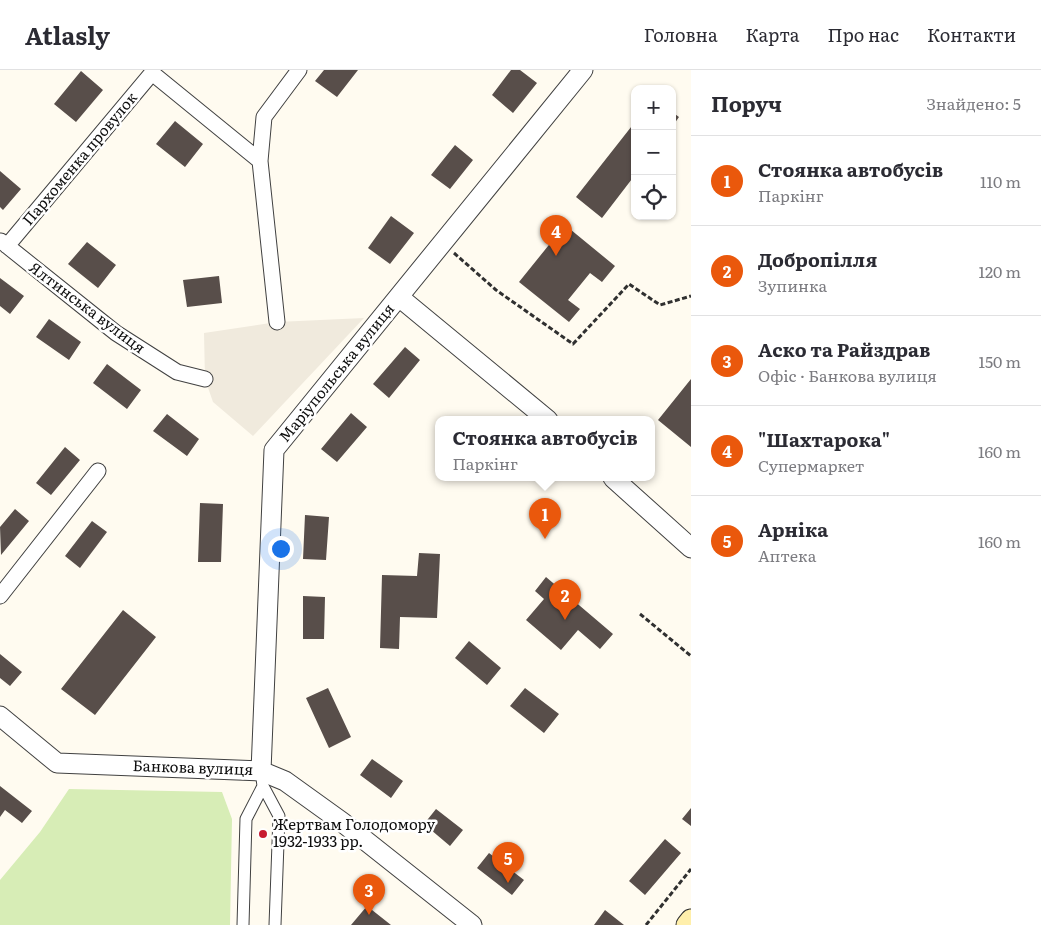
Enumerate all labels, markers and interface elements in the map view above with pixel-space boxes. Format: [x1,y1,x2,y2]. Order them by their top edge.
text: Atlasly [25,17,110,52]
text: Головна [644,21,718,48]
text: Карта [746,21,800,48]
text: Про нас [828,21,899,48]
text: Контакти [927,21,1016,48]
map controls [631,85,676,220]
button: + [631,85,676,130]
street label: Пархоменка провулок [16,86,142,230]
text: Поруч [711,87,782,118]
text: Знайдено: 5 [926,91,1021,115]
button: − [631,130,676,175]
text: Стоянка автобусів [758,155,943,183]
text: 1 [724,169,730,193]
text: 110 m [980,169,1021,193]
button: locate [631,175,676,220]
text: Паркінг [758,183,824,207]
pin: 4 [540,215,572,256]
text: Добропілля [758,245,877,273]
street label: Ялтинська вулиця [25,255,151,358]
text: 2 [723,259,731,283]
text: 120 m [978,259,1021,283]
text: Зупинка [758,273,827,297]
street label: Маріупольська вулиця [273,298,399,446]
text: Аско та Райздрав [758,335,930,363]
text: 3 [723,349,731,373]
text: 150 m [978,349,1021,373]
text: Офіс · Банкова вулиця [758,363,937,387]
popup [435,416,655,481]
text: Стоянка автобусів [452,423,638,451]
text: "Шахтарока" [758,425,890,453]
text: 4 [722,439,732,463]
text: 160 m [978,439,1021,463]
text: Паркінг [452,451,518,475]
text: Супермаркет [758,453,864,477]
pin: 1 [529,498,561,539]
text: Арніка [758,515,828,543]
text: 5 [723,529,731,553]
text: 160 m [978,529,1021,553]
your location [268,536,294,562]
text: Аптека [758,543,816,567]
pin: 2 [549,579,581,620]
street label: Банкова вулиця [132,753,254,780]
place label: Жертвам Голодомору 1932-1933 рр. [273,812,436,852]
marker: Жертвам Голодомору 1932-1933 рр. [257,828,269,840]
pin: 5 [492,842,524,883]
pin: 3 [353,874,385,915]

